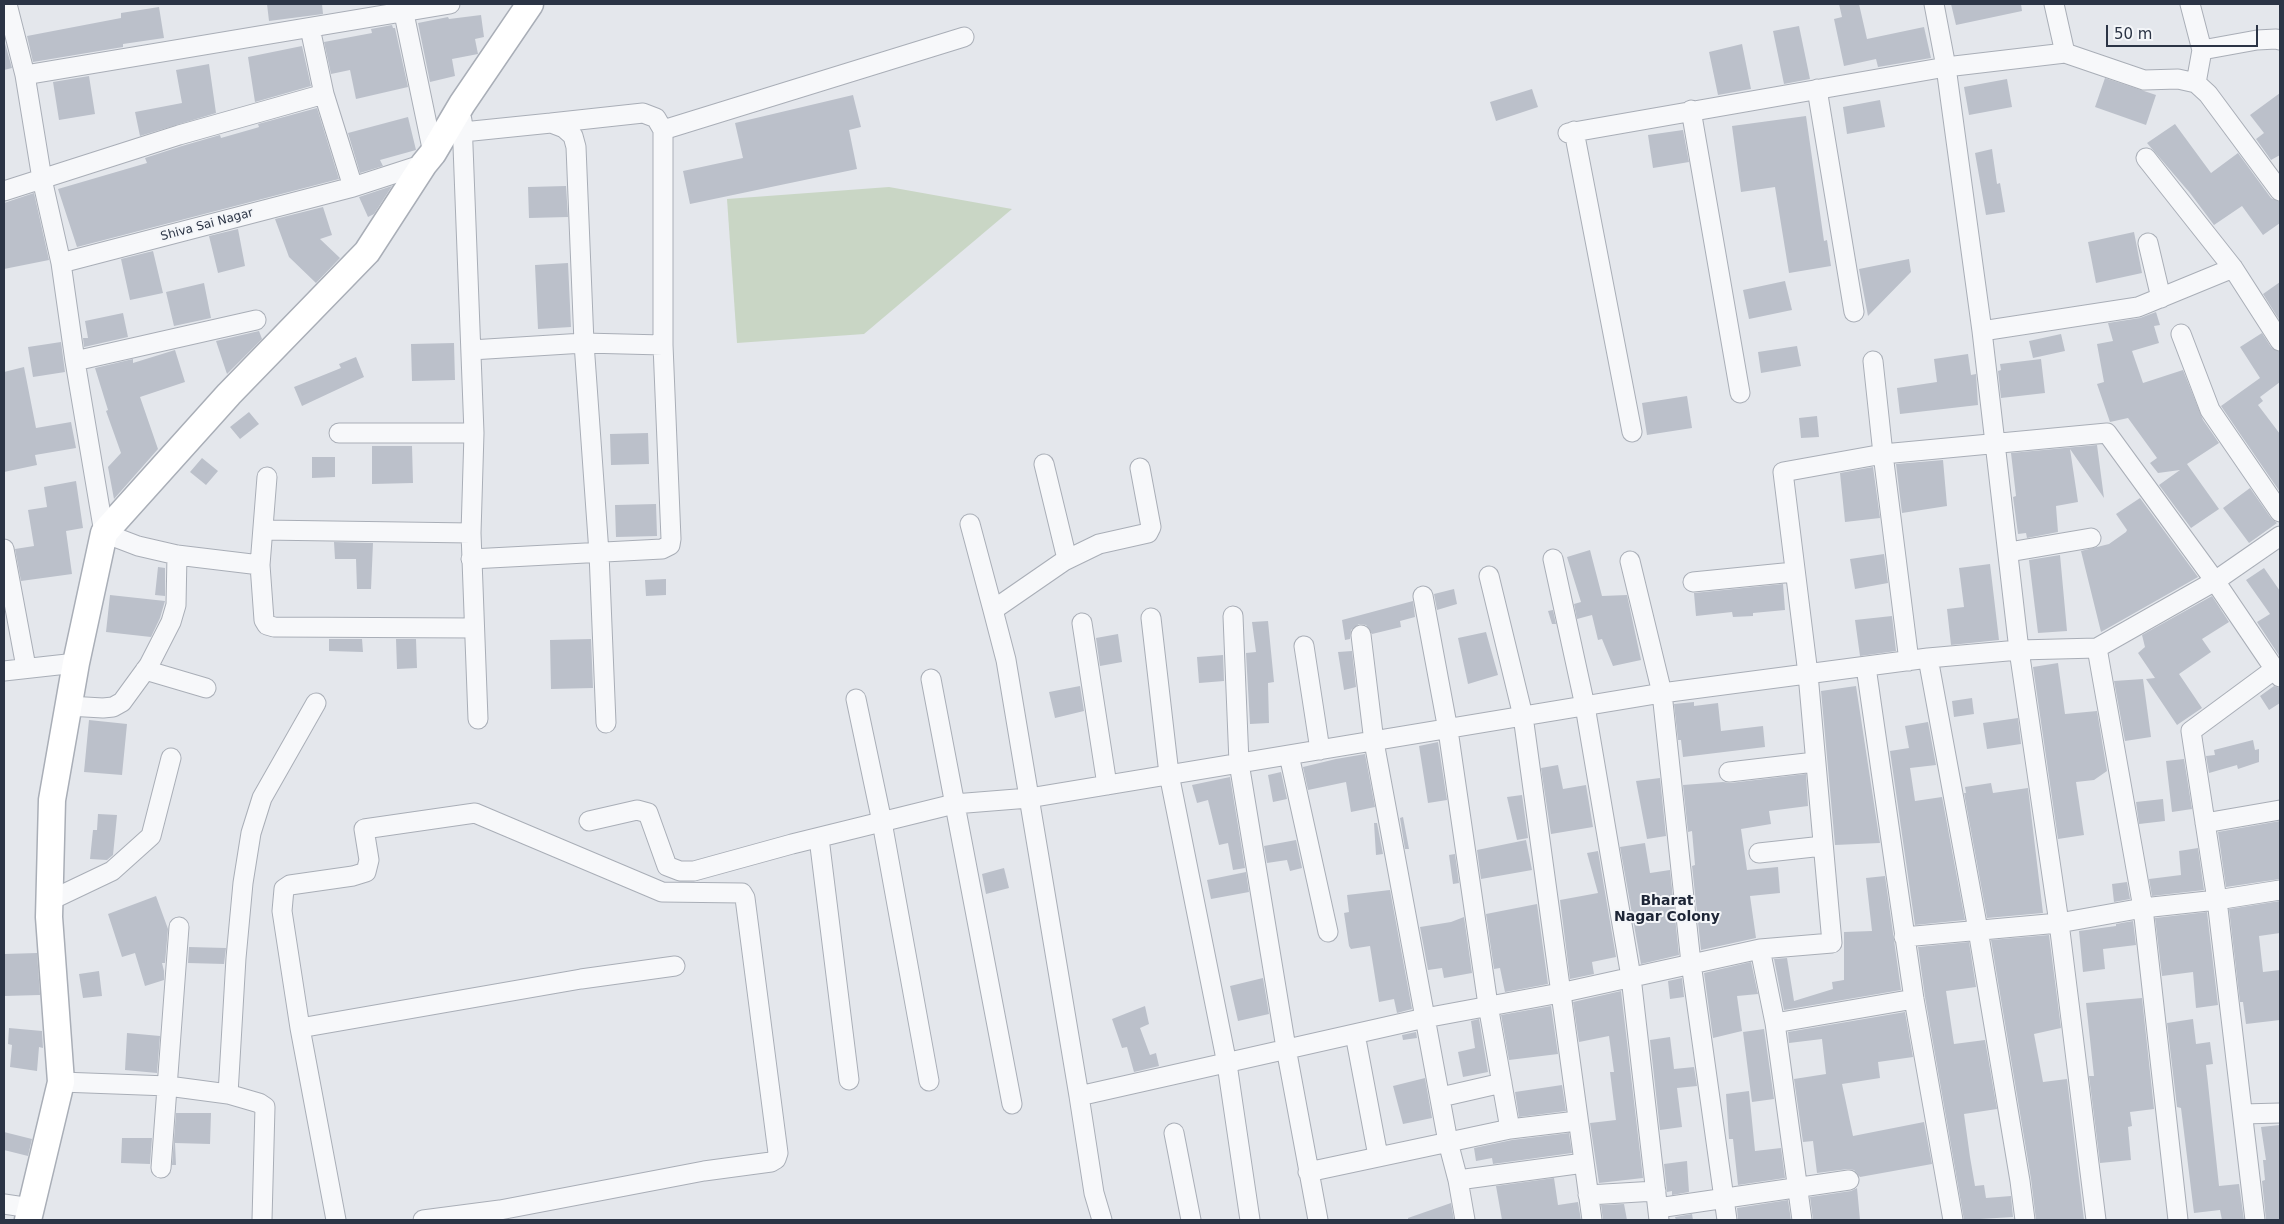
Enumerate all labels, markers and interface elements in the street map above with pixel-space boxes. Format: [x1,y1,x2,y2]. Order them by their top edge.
scale bar [2109,15,2262,47]
text: 50 m [2114,25,2152,43]
street label: Shiva Sai Nagar [159,206,255,244]
district label: Bharat Nagar Colony [1614,893,1720,926]

